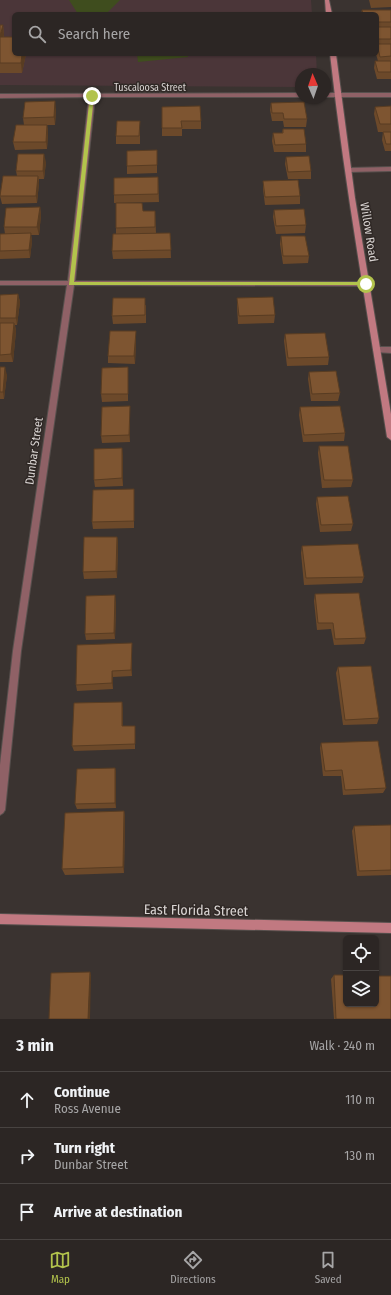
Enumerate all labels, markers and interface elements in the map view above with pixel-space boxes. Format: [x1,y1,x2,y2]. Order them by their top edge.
search box [12,12,379,56]
icon: search [26,23,48,45]
text: Search here [58,25,130,43]
north arrow [295,68,331,104]
street label: Tuscaloosa Street [114,82,187,94]
route end [83,87,101,105]
street label: Willow Road [357,201,381,263]
route start [357,275,375,293]
street label: Dunbar Street [22,416,46,486]
street label: East Florida Street [144,901,249,920]
map controls [343,935,379,1007]
button: locate [343,935,379,971]
button: layers [343,971,379,1007]
text: 3 min [16,1035,54,1056]
text: Walk · 240 m [309,1038,375,1053]
text: Continue [54,1083,110,1101]
icon: ahead [16,1089,38,1111]
text: 110 m [345,1092,375,1107]
text: Ross Avenue [54,1101,121,1116]
text: Turn right [54,1139,115,1157]
icon: right [16,1145,38,1167]
text: 130 m [344,1148,375,1163]
text: Dunbar Street [54,1157,128,1172]
icon: arrive [16,1201,38,1223]
text: Arrive at destination [54,1203,182,1221]
tab: Map [49,1249,71,1286]
tab: Directions [170,1249,216,1286]
tab: Saved [315,1249,342,1286]

